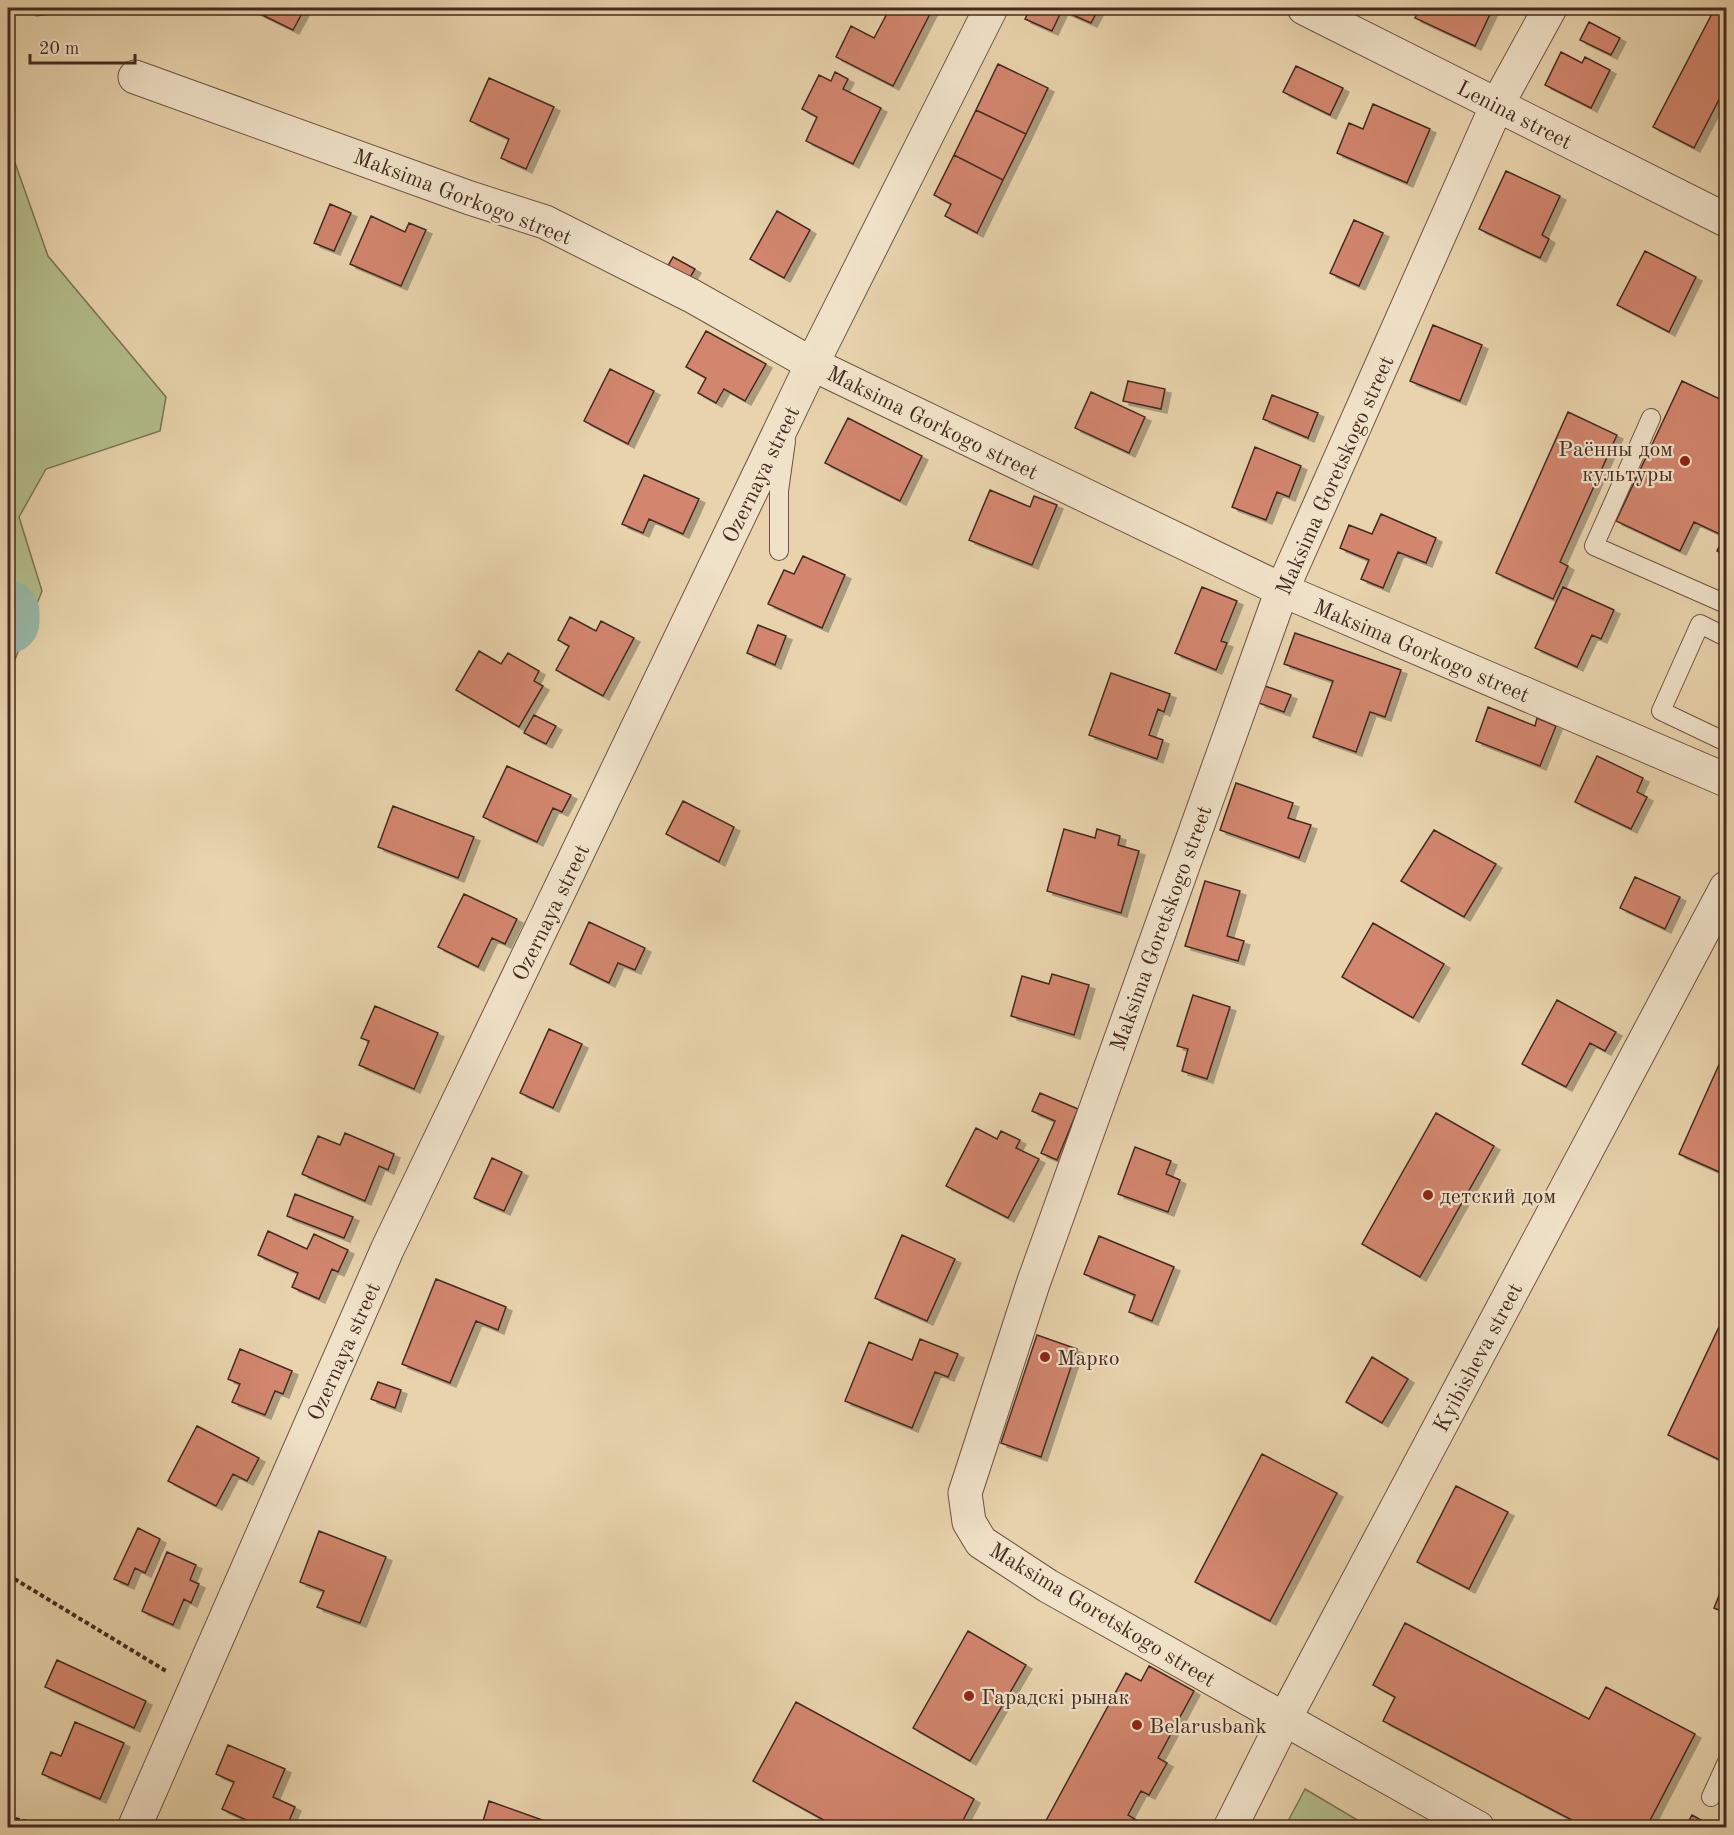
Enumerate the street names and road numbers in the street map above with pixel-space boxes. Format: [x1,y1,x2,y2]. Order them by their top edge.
street label: Lenina street [1453,77,1575,154]
street label: Maksima Gorkogo street [350,146,575,250]
street label: Maksima Goretskogo street [1273,353,1399,599]
street label: Maksima Gorkogo street [823,363,1041,485]
street label: Ozernaya street [719,403,804,547]
street label: Maksima Gorkogo street [1310,596,1532,707]
street label: Maksima Goretskogo street [1107,803,1217,1054]
street label: Ozernaya street [509,841,594,985]
street label: Ozernaya street [305,1279,385,1424]
street label: Kyibisheva street [1430,1280,1527,1436]
street label: Maksima Goretskogo street [985,1539,1219,1692]

